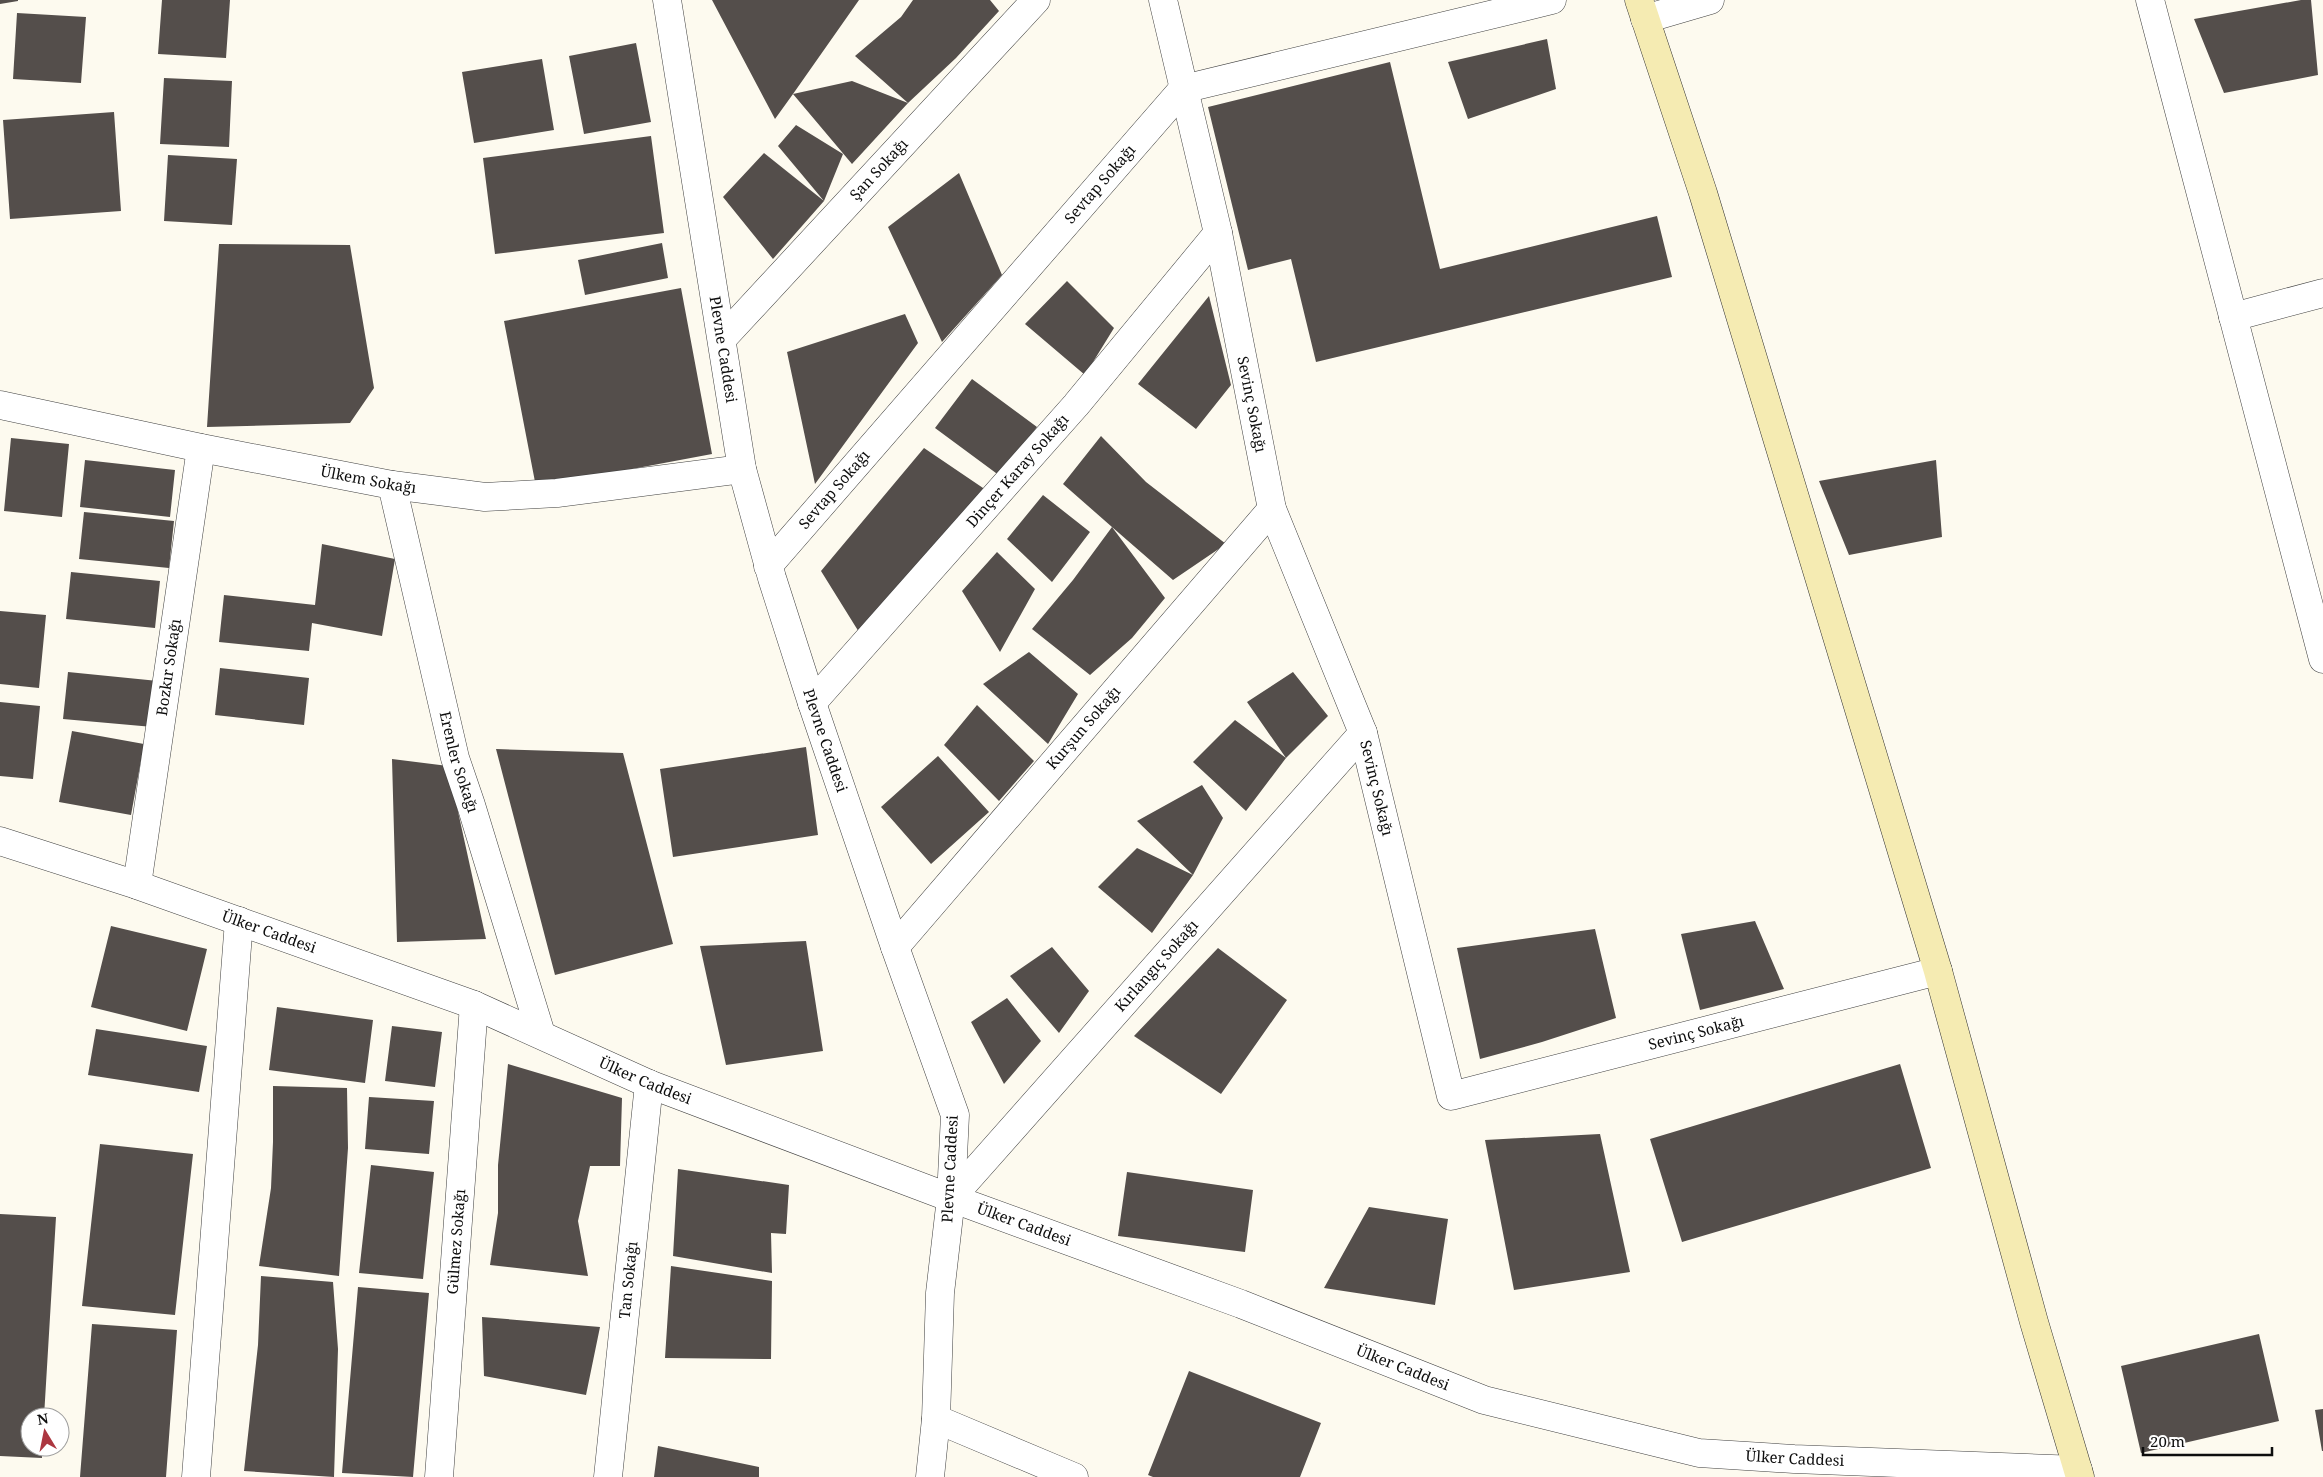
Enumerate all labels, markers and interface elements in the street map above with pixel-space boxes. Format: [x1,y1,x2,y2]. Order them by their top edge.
street label: Şan Sokağı [845,134,912,204]
street label: Sevtap Sokağı [1059,140,1139,227]
street label: Plevne Caddesi [706,295,742,404]
street label: Sevinç Sokağı [1233,354,1272,454]
street label: Dinçer Karay Sokağı [961,409,1073,531]
street label: Sevtap Sokağı [794,445,874,533]
street label: Ülkem Sokağı [319,460,418,497]
street label: Bozkır Sokağı [151,617,185,717]
street label: Kurşun Sokağı [1041,681,1124,773]
street label: Plevne Caddesi [799,686,853,795]
street label: Erenler Sokağı [436,709,484,815]
street label: Sevinç Sokağı [1356,738,1399,838]
street label: Ülker Caddesi [220,905,319,957]
street label: Kırlangıç Sokağı [1110,915,1202,1015]
street label: Sevinç Sokağı [1646,1010,1746,1054]
street label: Ülker Caddesi [596,1052,695,1108]
street label: Plevne Caddesi [936,1114,962,1223]
street label: Gülmez Sokağı [442,1188,469,1295]
street label: Ülker Caddesi [974,1197,1074,1250]
street label: Tan Sokağı [614,1240,642,1320]
street label: Ülker Caddesi [1353,1340,1453,1394]
north arrow [20,1407,70,1457]
text: N [36,1408,50,1429]
scale bar [2143,1424,2272,1456]
text: 20 m [2150,1431,2185,1451]
street label: Ülker Caddesi [1745,1445,1845,1470]

